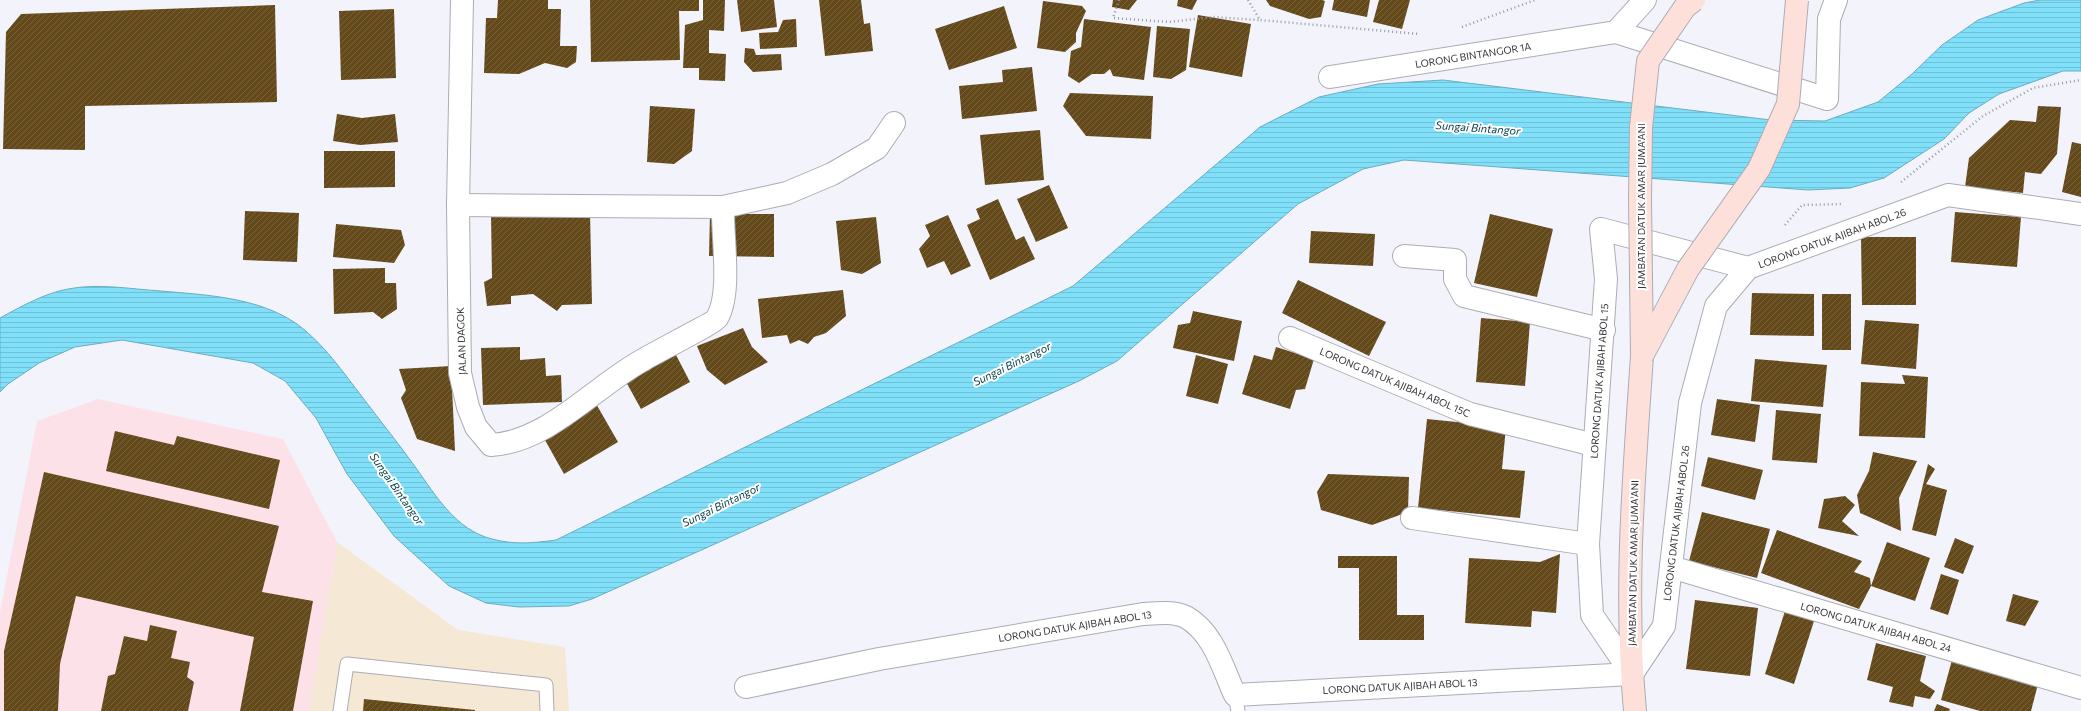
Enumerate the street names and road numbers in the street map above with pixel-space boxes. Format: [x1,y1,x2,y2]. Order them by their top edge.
street label: LORONG BINTANGOR 1A [1414,40,1532,70]
street label: JAMBATAN DATUK AMAR JUMA'ANI [1635,123,1647,289]
street label: LORONG DATUK AJIBAH ABOL 26 [1756,206,1908,270]
street label: LORONG DATUK AJIBAH ABOL 15 [1588,303,1610,459]
street label: JALAN DAGOK [454,307,468,375]
street label: LORONG DATUK AJIBAH ABOL 15C [1318,345,1472,419]
street label: LORONG DATUK AJIBAH ABOL 26 [1660,444,1692,602]
street label: JAMBATAN DATUK AMAR JUMA'ANI [1626,480,1640,646]
street label: LORONG DATUK AJIBAH ABOL 24 [1799,600,1953,654]
street label: LORONG DATUK AJIBAH ABOL 13 [997,608,1153,644]
street label: LORONG DATUK AJIBAH ABOL 13 [1322,676,1478,696]

